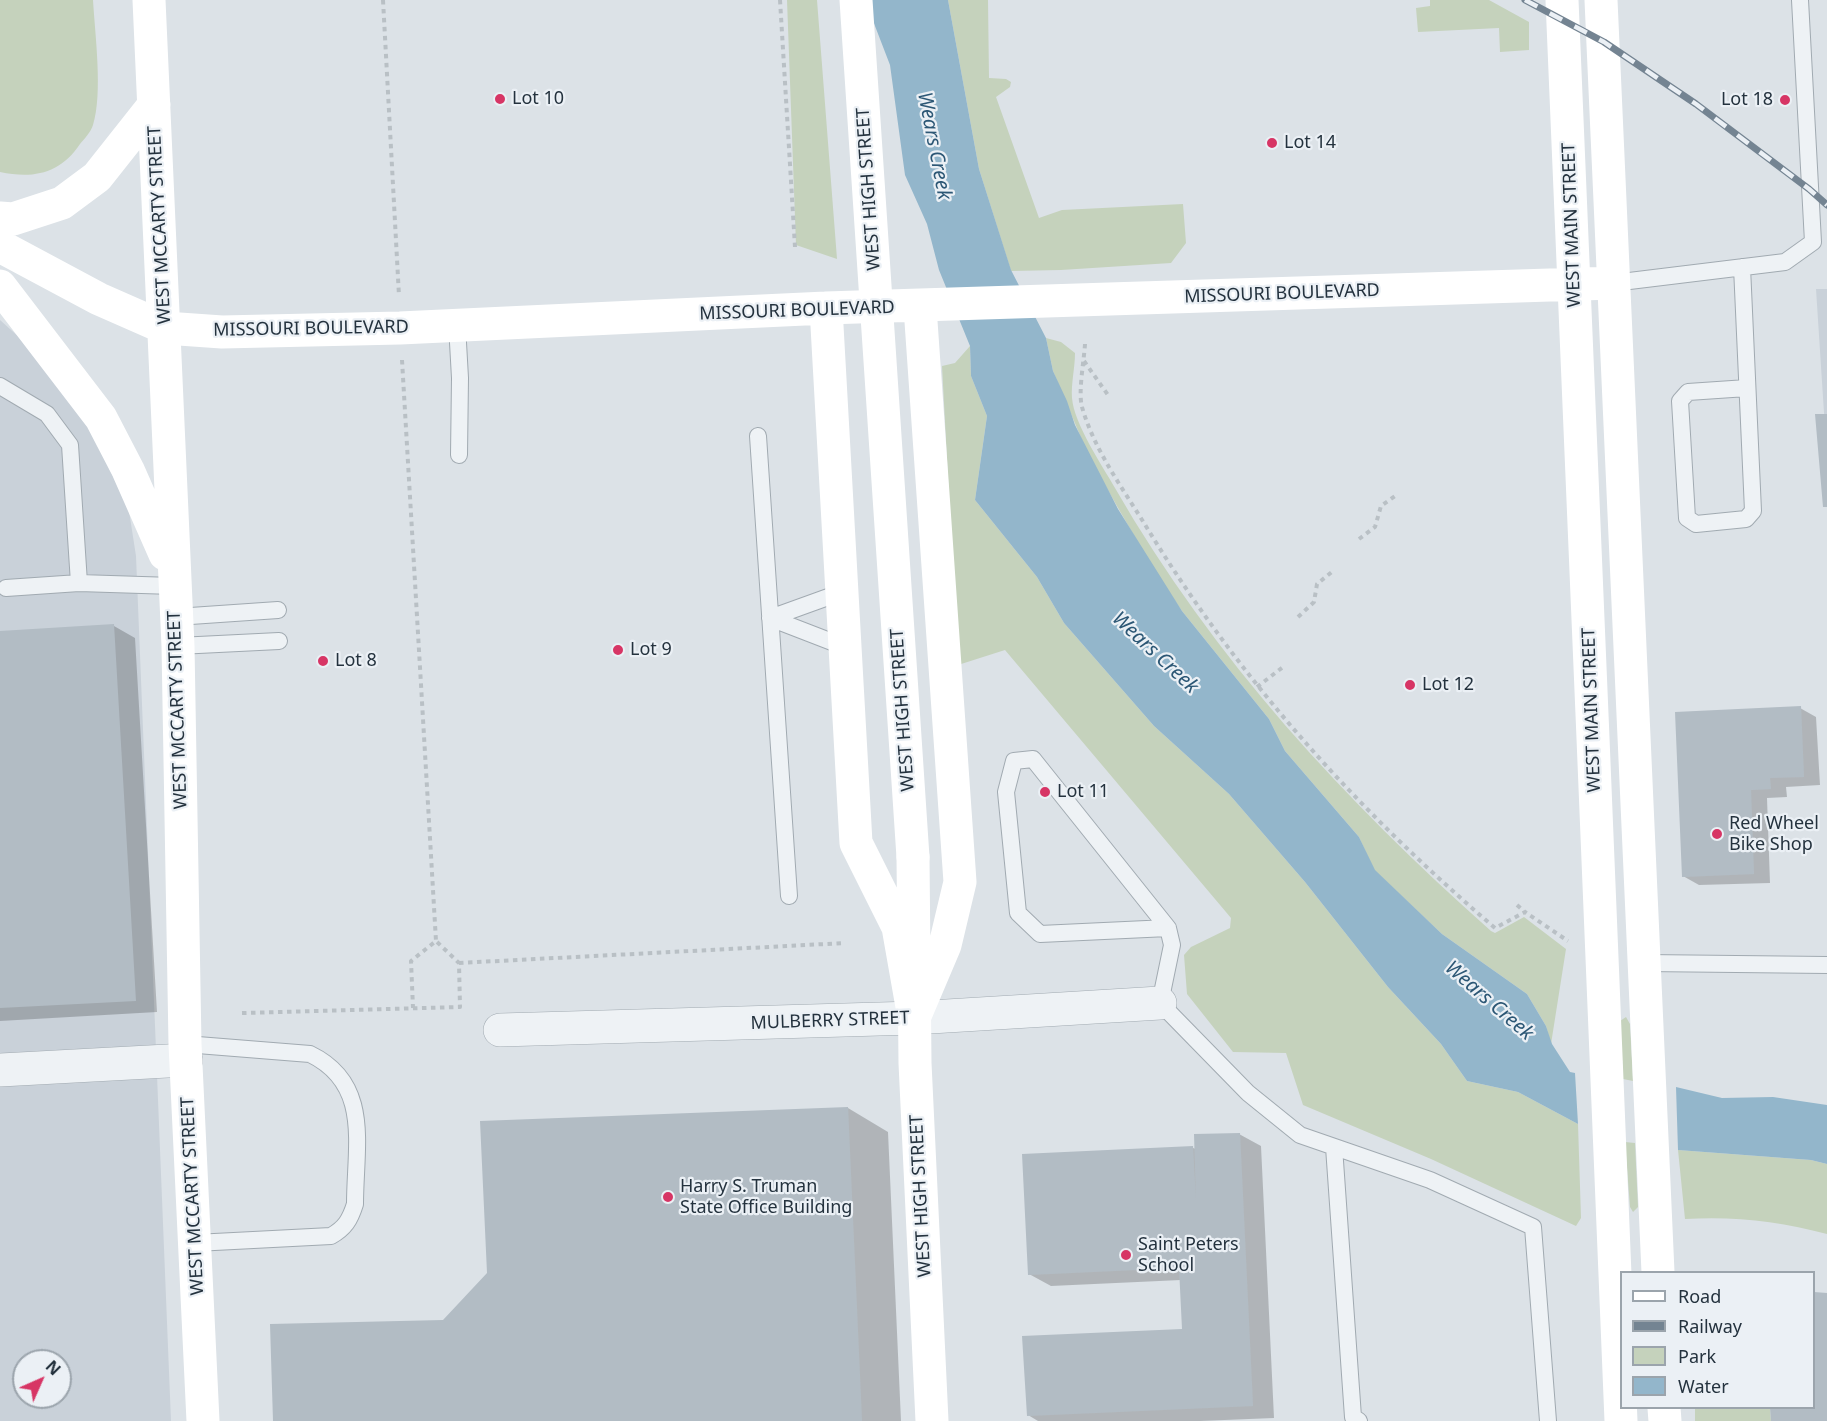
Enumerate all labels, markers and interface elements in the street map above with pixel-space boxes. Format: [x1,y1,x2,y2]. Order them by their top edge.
place label: Lot 10 [512,88,564,110]
place label: Lot 18 [1721,89,1773,111]
water label: Wears Creek [912,90,956,202]
marker: Lot 10 [493,92,507,106]
marker: Lot 18 [1778,93,1792,107]
street label: WEST HIGH STREET [853,107,885,271]
street label: WEST MCCARTY STREET [144,125,176,325]
place label: Lot 14 [1284,132,1336,154]
marker: Lot 14 [1265,136,1279,150]
street label: WEST MAIN STREET [1558,142,1586,308]
street label: MISSOURI BOULEVARD [1184,280,1380,308]
street label: MISSOURI BOULEVARD [699,297,895,325]
street label: MISSOURI BOULEVARD [213,316,409,342]
water label: Wears Creek [1107,607,1203,699]
street label: WEST MCCARTY STREET [164,610,192,810]
street label: WEST MAIN STREET [1578,627,1606,793]
street label: WEST HIGH STREET [887,628,919,792]
place label: Lot 9 [630,639,672,661]
marker: Lot 9 [611,643,625,657]
place label: Lot 8 [335,650,377,672]
marker: Lot 8 [316,654,330,668]
place label: Lot 12 [1422,674,1474,696]
marker: Lot 12 [1403,678,1417,692]
place label: Lot 11 [1057,781,1109,803]
marker: Lot 11 [1038,785,1052,799]
place label: Red Wheel Bike Shop [1729,813,1819,856]
marker: Red Wheel Bike Shop [1710,827,1724,841]
water label: Wears Creek [1440,956,1538,1046]
street label: MULBERRY STREET [750,1007,910,1035]
street label: WEST MCCARTY STREET [177,1096,209,1296]
street label: WEST HIGH STREET [906,1114,936,1278]
place label: Harry S. Truman State Office Building [680,1176,852,1218]
marker: Harry S. Truman State Office Building [661,1190,675,1204]
place label: Saint Peters School [1138,1234,1239,1276]
marker: Saint Peters School [1119,1248,1133,1262]
legend [1620,1271,1815,1409]
text: Road [1678,1284,1721,1308]
text: Railway [1678,1314,1742,1338]
text: Park [1678,1344,1716,1368]
north arrow [12,1349,72,1409]
text: N [41,1355,66,1380]
text: Water [1678,1374,1729,1398]

